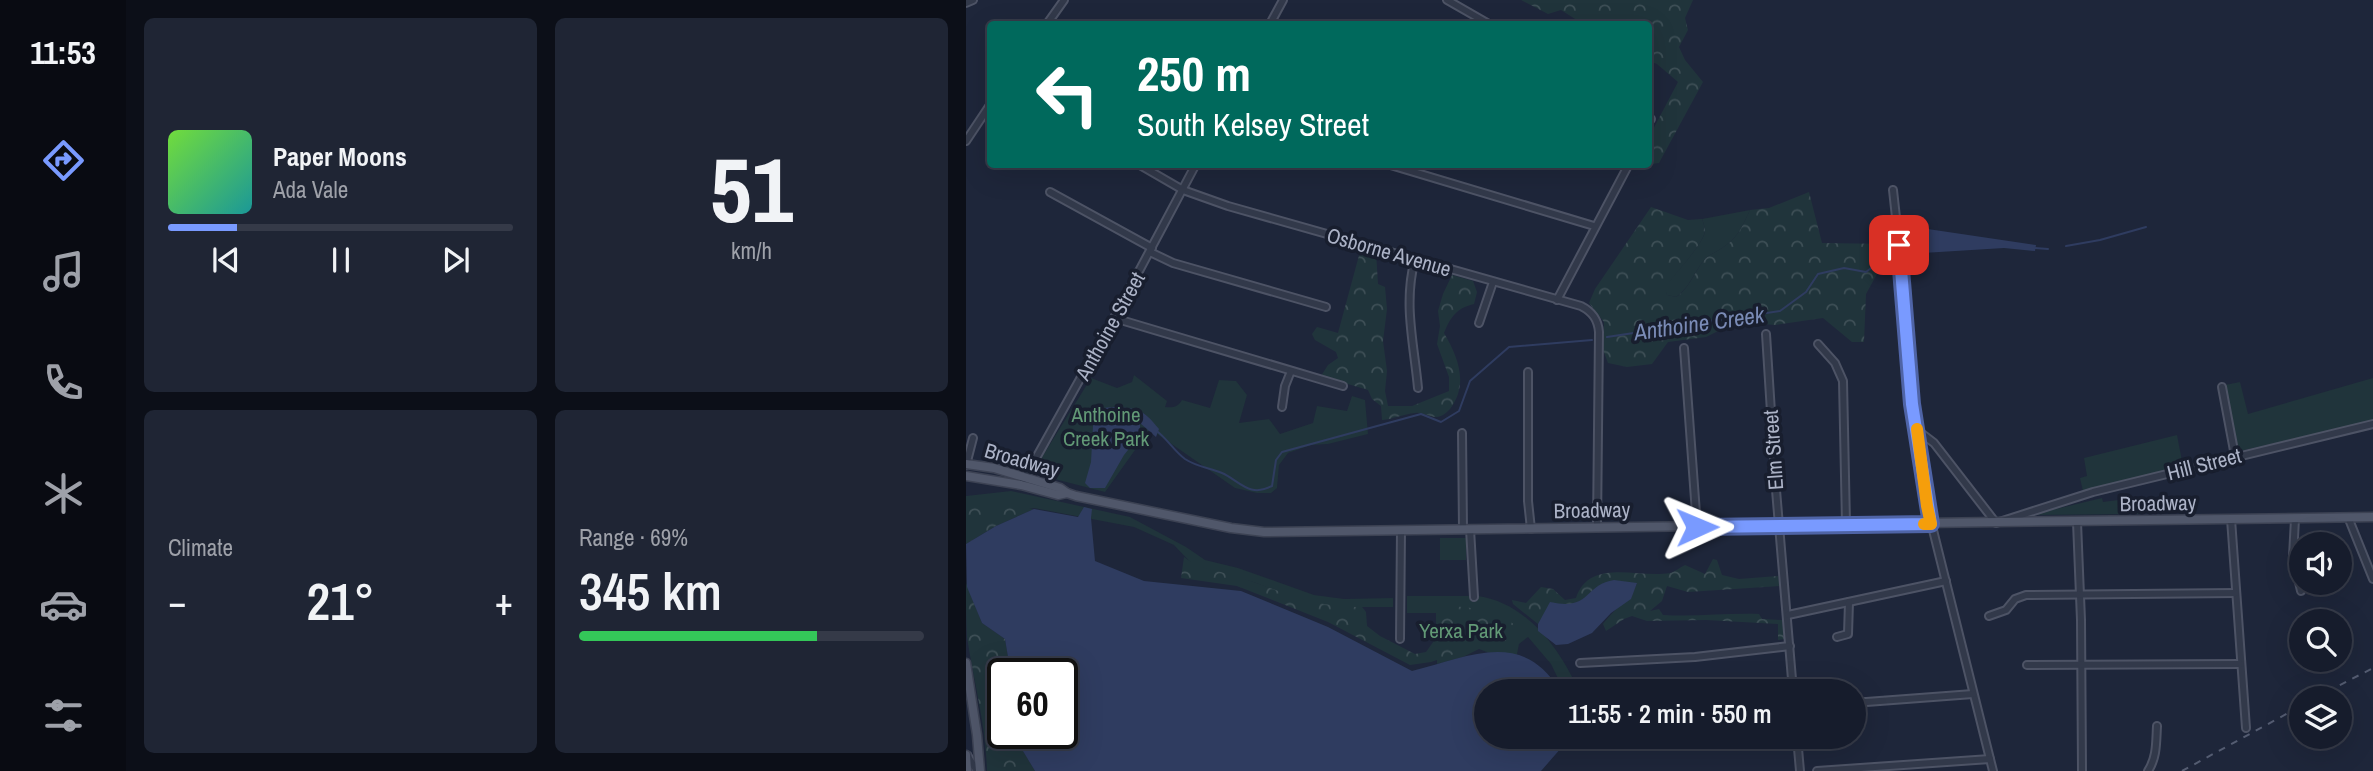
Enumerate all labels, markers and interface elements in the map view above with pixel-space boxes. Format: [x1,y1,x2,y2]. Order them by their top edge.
text: 11:53 [30,31,96,74]
text: 250 m [1137,40,1251,106]
icon: left [1022,49,1113,140]
text: South Kelsey Street [1137,103,1369,146]
text: 51 [710,128,793,250]
icon: directions [39,136,88,185]
text: Paper Moons [273,139,407,174]
text: Ada Vale [273,174,348,205]
pin [1869,215,1929,275]
street label: Osborne Avenue [1323,220,1455,284]
icon: arrive [1880,226,1918,264]
text: km/h [731,235,772,266]
icon: previous [207,241,245,279]
icon: pause [322,241,360,279]
icon: next [437,241,475,279]
icon: music [39,247,88,296]
street label: Anthoine Street [1068,266,1152,386]
water label: Anthoine Creek [1631,298,1768,348]
icon: phone [39,358,88,407]
park label: Anthoine Creek Park [1063,400,1149,453]
street label: Elm Street [1756,409,1790,491]
street label: Broadway [981,436,1063,485]
street label: Hill Street [2164,441,2244,487]
icon: climate [39,469,88,518]
street label: Broadway [2119,488,2197,518]
position arrow [1660,490,1734,564]
street label: Broadway [1553,495,1631,525]
text: Range · 69% [579,522,688,553]
text: Climate [168,532,233,563]
map controls [2289,532,2352,749]
button: sound [2289,532,2352,595]
text: 345 km [579,556,722,626]
text: 21° [306,566,375,636]
text: − [168,576,186,627]
text: + [495,576,513,627]
icon: car [39,580,88,629]
button: search [2289,609,2352,672]
park label: Yerxa Park [1419,616,1503,645]
speed limit sign: 60 [987,658,1078,749]
button: layers [2289,686,2352,749]
icon: filters [39,691,88,740]
text: 11:55 · 2 min · 550 m [1568,696,1772,731]

